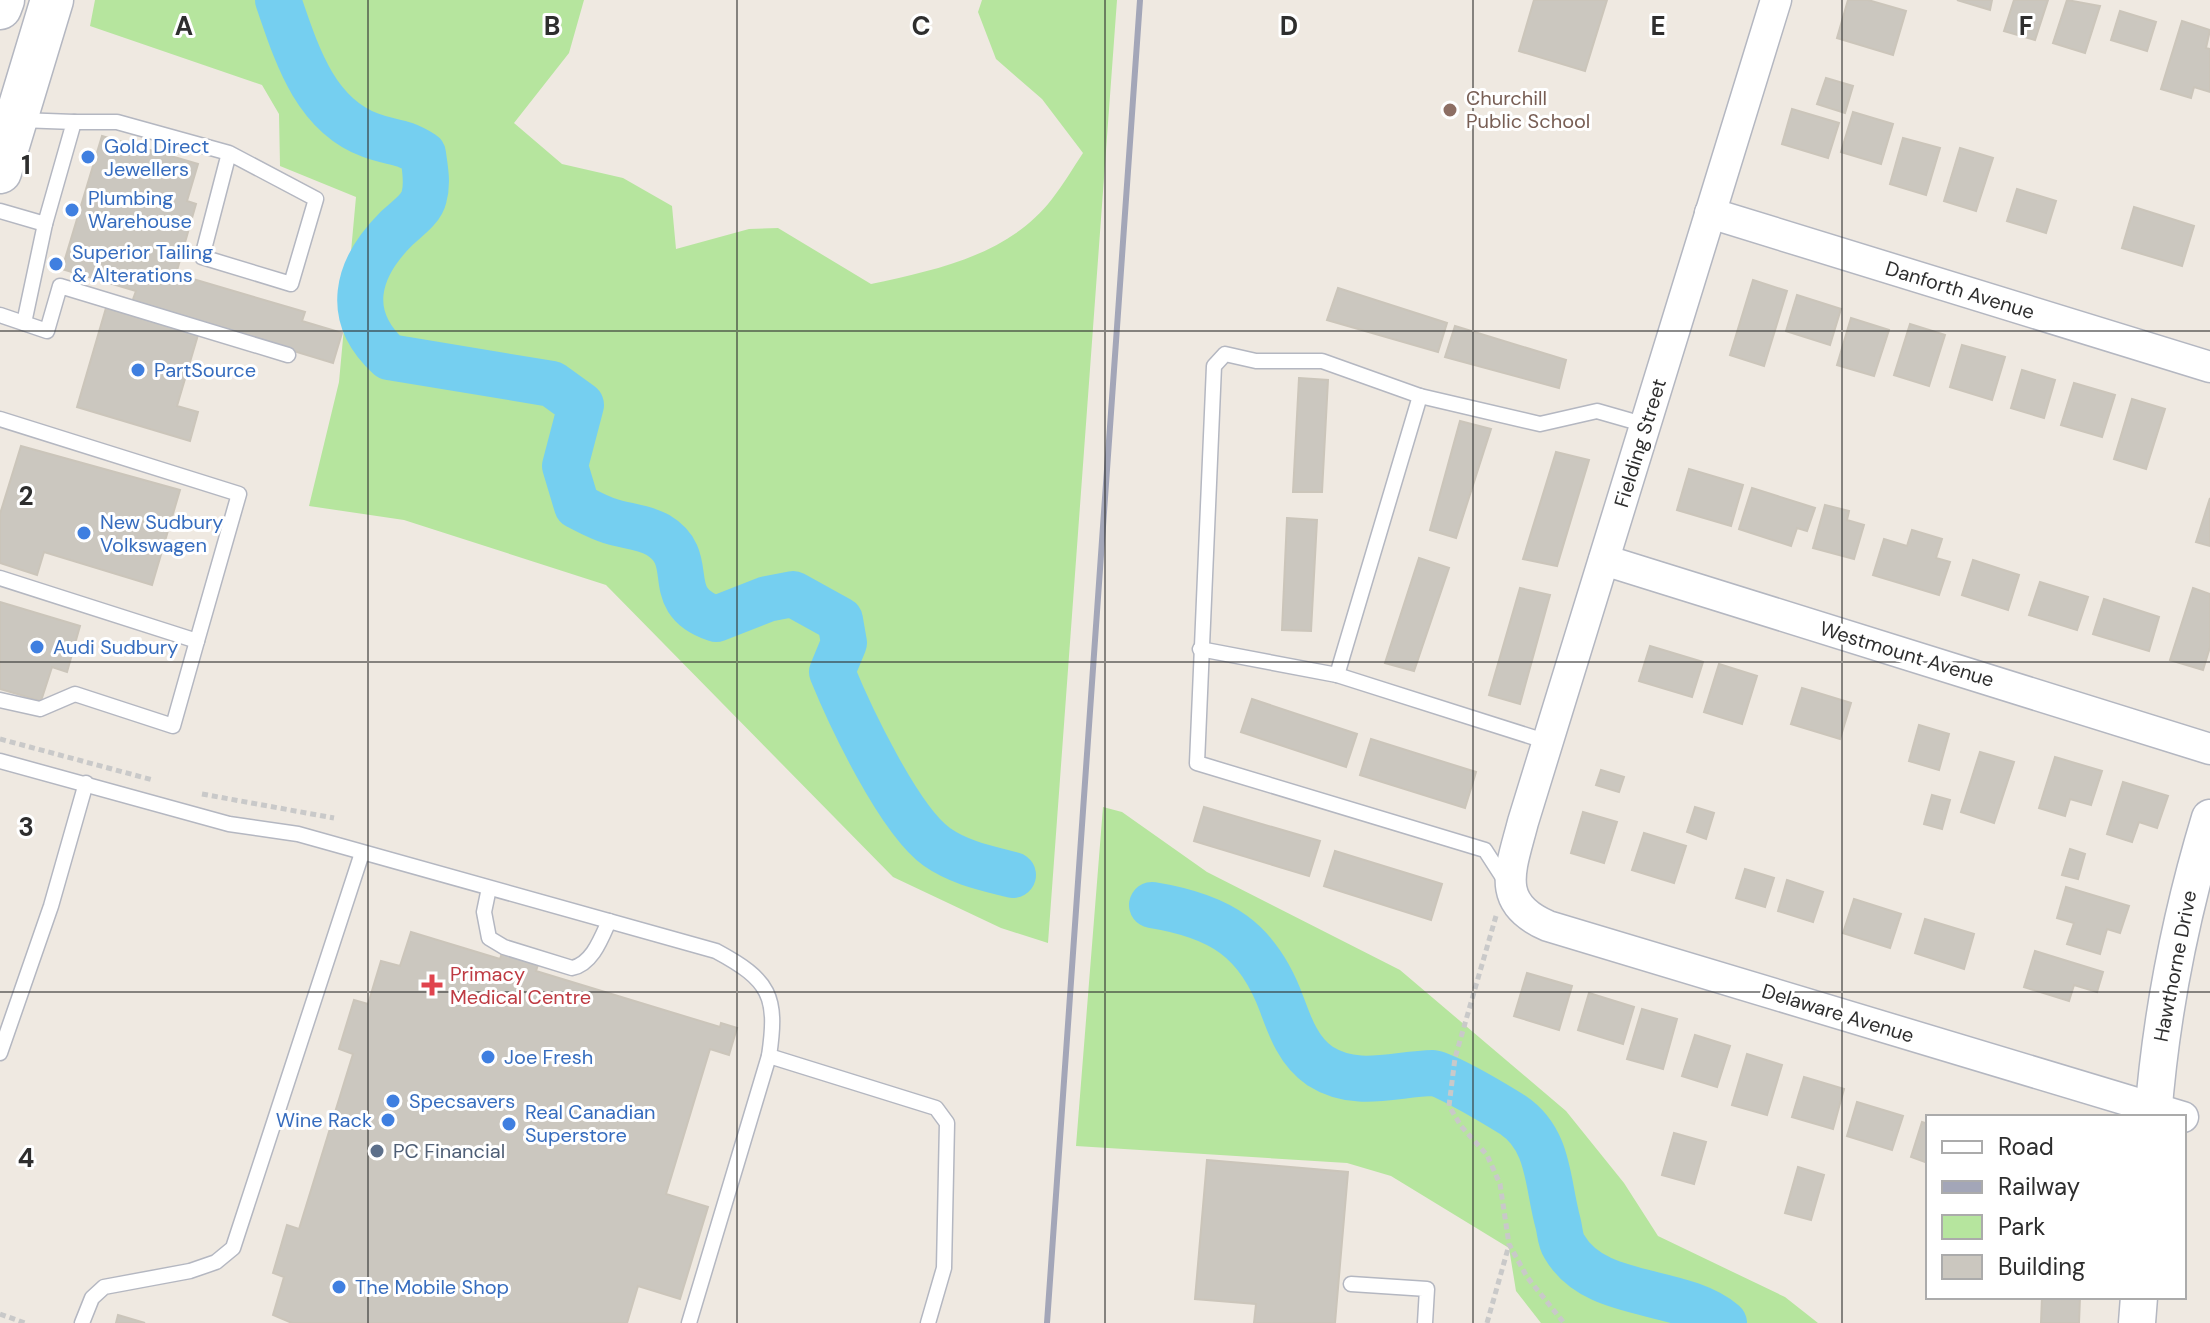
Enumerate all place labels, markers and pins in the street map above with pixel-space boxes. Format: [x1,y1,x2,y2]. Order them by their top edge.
place label: Churchill Public School [1466,85,1590,134]
marker: Churchill Public School [1441,101,1459,119]
place label: Gold Direct Jewellers [104,133,209,182]
marker: Gold Direct Jewellers [79,148,97,166]
place label: Plumbing Warehouse [88,185,192,234]
marker: Plumbing Warehouse [63,201,81,219]
place label: Superior Tailing & Alterations [72,239,213,288]
marker: Superior Tailing & Alterations [47,255,65,273]
place label: PartSource [154,357,256,383]
marker: PartSource [129,361,147,379]
place label: New Sudbury Volkswagen [100,509,223,558]
marker: New Sudbury Volkswagen [75,524,93,542]
place label: Audi Sudbury [53,634,178,660]
marker: Audi Sudbury [28,638,46,656]
place label: Primacy Medical Centre [450,961,591,1010]
marker: Primacy Medical Centre [421,974,443,996]
place label: Joe Fresh [504,1044,593,1070]
marker: Joe Fresh [479,1048,497,1066]
place label: Specsavers [409,1088,515,1114]
marker: Specsavers [384,1092,402,1110]
place label: Real Canadian Superstore [525,1099,656,1148]
place label: Wine Rack [276,1107,372,1133]
marker: Wine Rack [379,1111,397,1129]
marker: Real Canadian Superstore [500,1115,518,1133]
place label: PC Financial [393,1138,505,1164]
marker: PC Financial [368,1142,386,1160]
place label: The Mobile Shop [355,1274,509,1300]
marker: The Mobile Shop [330,1278,348,1296]

